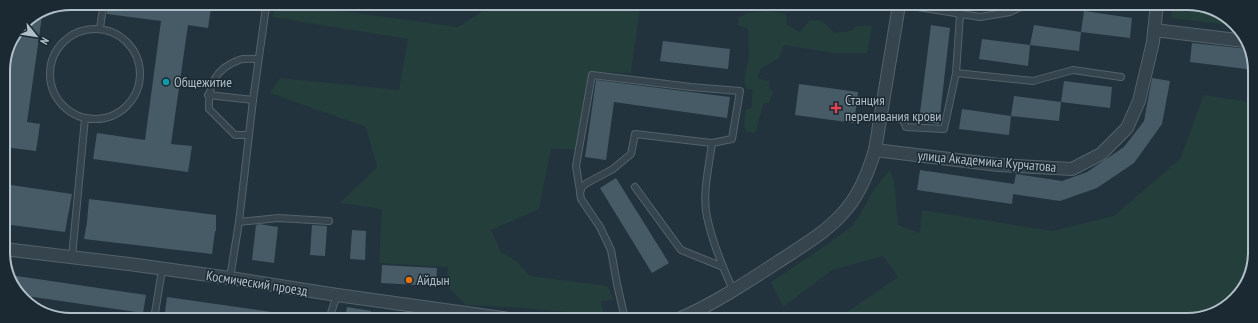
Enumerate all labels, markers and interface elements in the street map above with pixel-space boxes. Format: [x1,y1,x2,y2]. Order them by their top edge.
north arrow [16,16,56,56]
text: N [37,35,52,47]
place label: Общежитие [174,73,232,91]
marker: Общежитие [161,77,171,87]
place label: Станция переливания крови [845,91,942,125]
marker: Станция переливания крови [830,102,842,114]
street label: улица Академика Курчатова [917,146,1057,176]
street label: Космический проезд [205,266,309,300]
place label: Айдын [417,271,450,289]
marker: Айдын [404,275,414,285]

